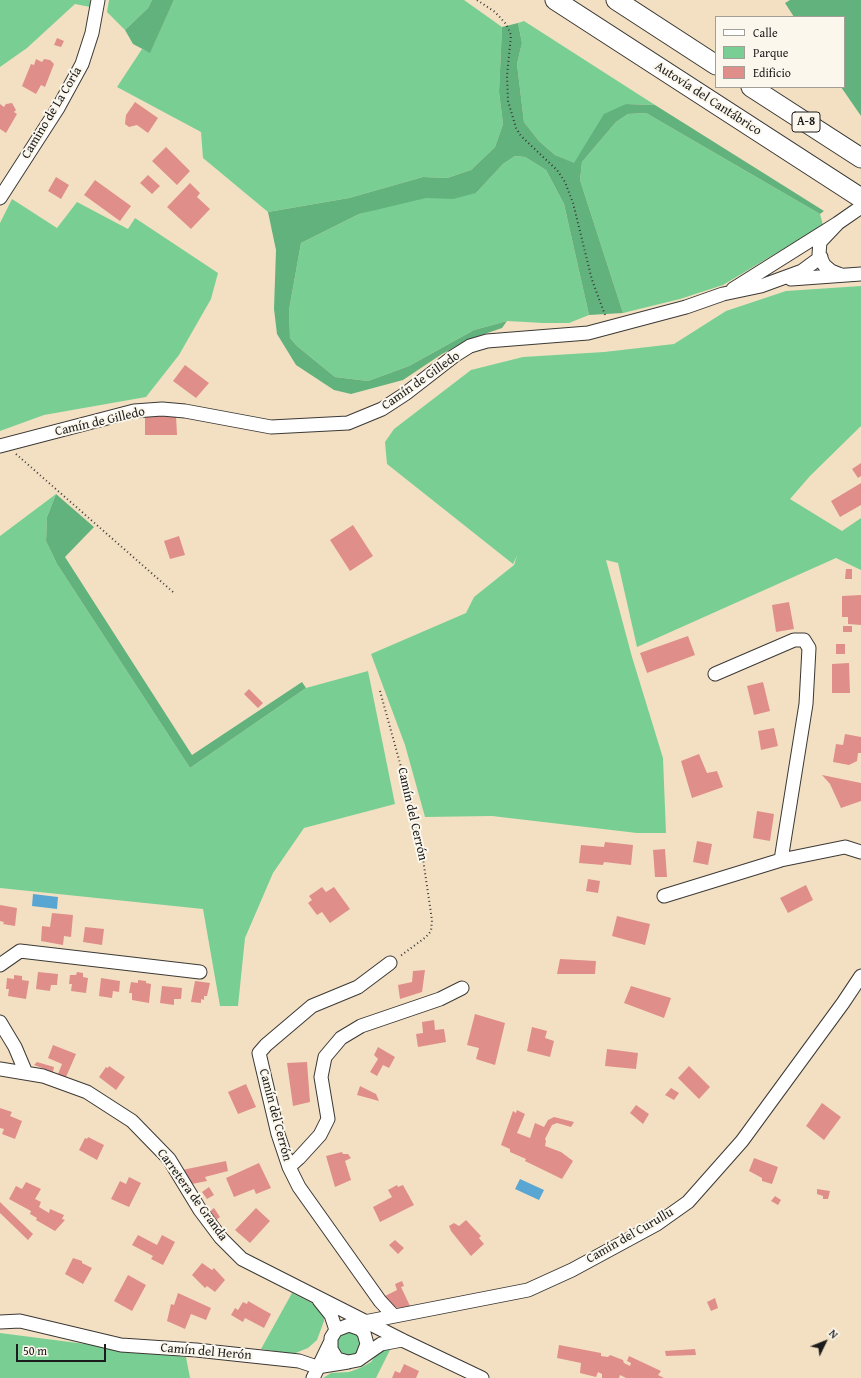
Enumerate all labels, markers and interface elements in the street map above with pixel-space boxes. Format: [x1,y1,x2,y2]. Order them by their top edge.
legend [715,16,845,88]
text: Calle [753,24,778,41]
text: Parque [753,44,788,61]
street label: Autovía del Cantábrico [652,59,764,139]
street label: Camino de La Coría [18,64,86,162]
text: Edificio [753,64,791,81]
road number: A-8 [792,112,820,132]
street label: Camín de Gilledo [379,348,463,414]
street label: Camín de Gilledo [54,404,146,440]
street label: Camín del Cerrón [394,766,430,862]
street label: Camín del Cerrón [255,1067,295,1163]
street label: Carretera de Granda [153,1146,231,1244]
street label: Camín del Curullu [584,1205,676,1267]
north arrow [805,1322,845,1362]
text: N [825,1326,842,1342]
scale bar [18,1336,108,1362]
street label: Camín del Herón [160,1340,252,1364]
text: 50 m [23,1342,47,1359]

